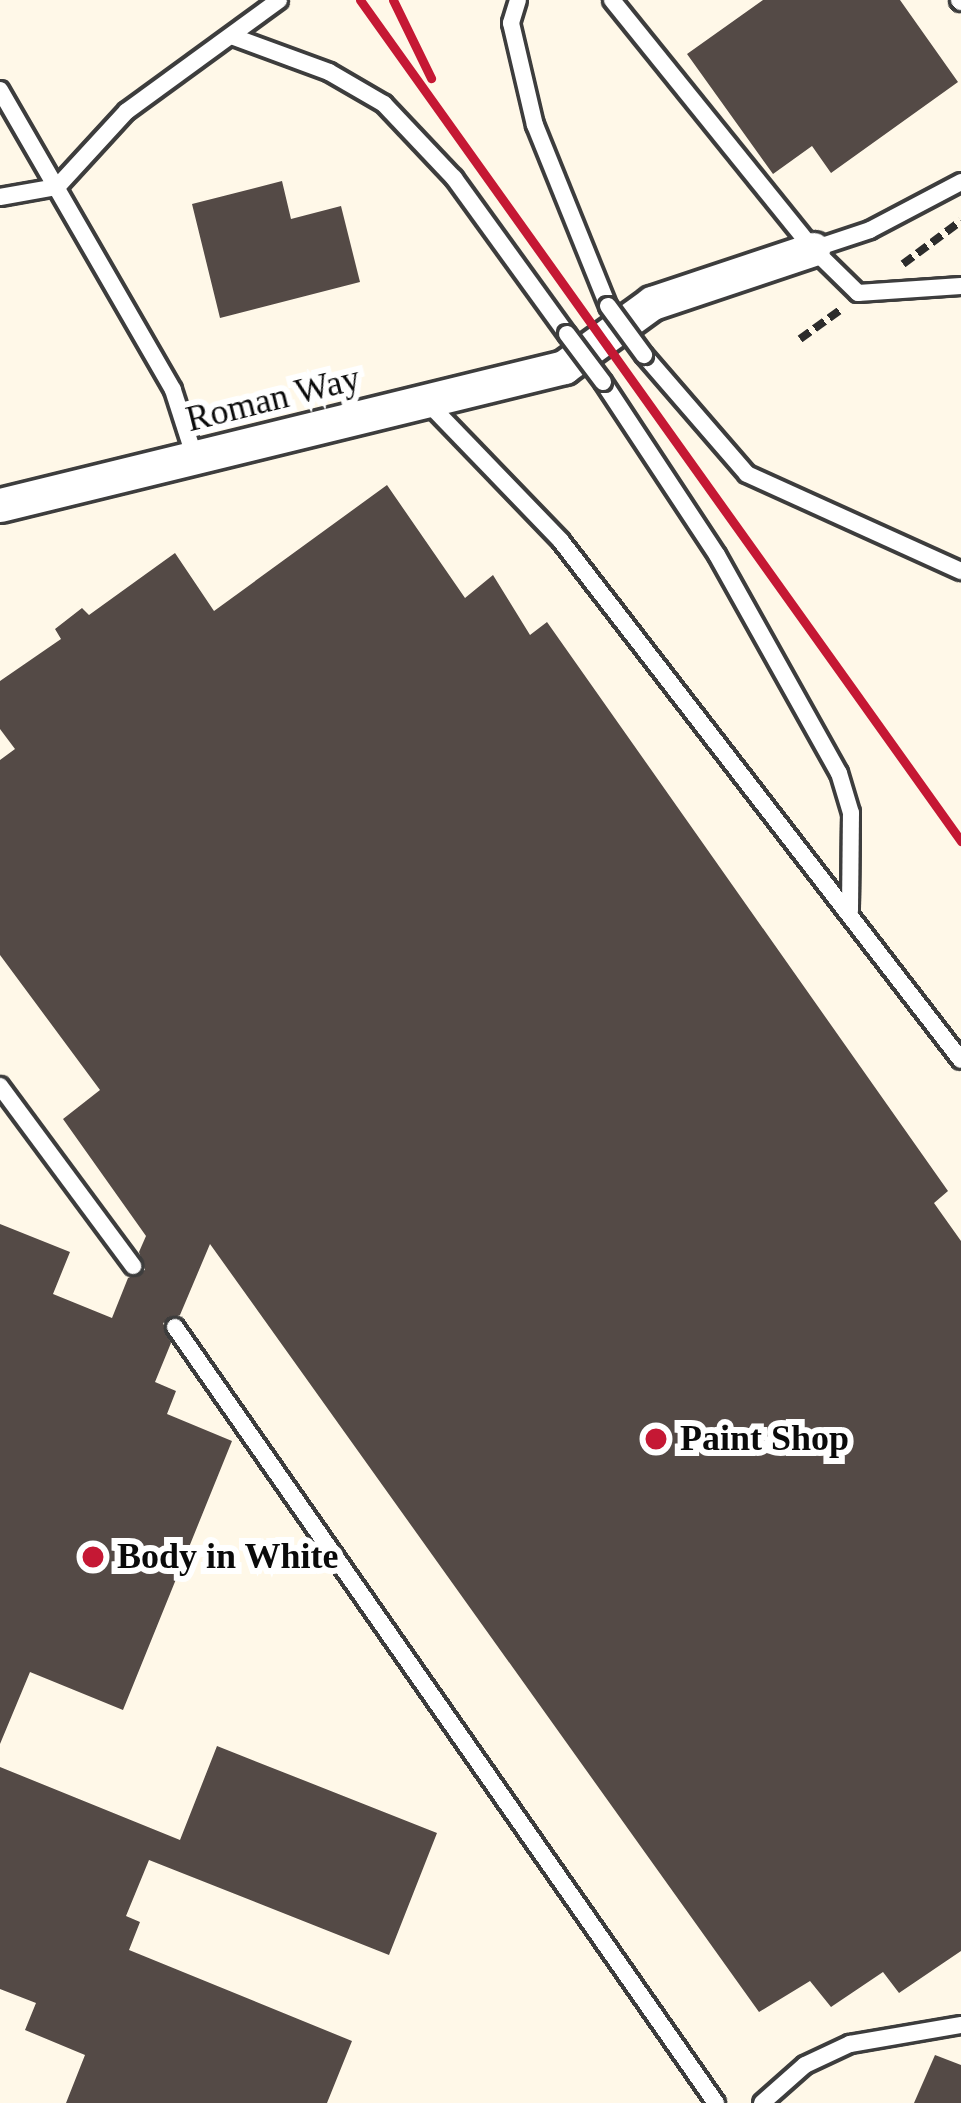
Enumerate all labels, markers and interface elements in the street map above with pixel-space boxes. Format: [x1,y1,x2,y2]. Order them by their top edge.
street label: Roman Way [181,357,365,441]
place label: Paint Shop [680,1417,849,1461]
marker: Paint Shop [643,1426,669,1452]
place label: Body in White [117,1535,339,1579]
marker: Body in White [80,1544,106,1570]

